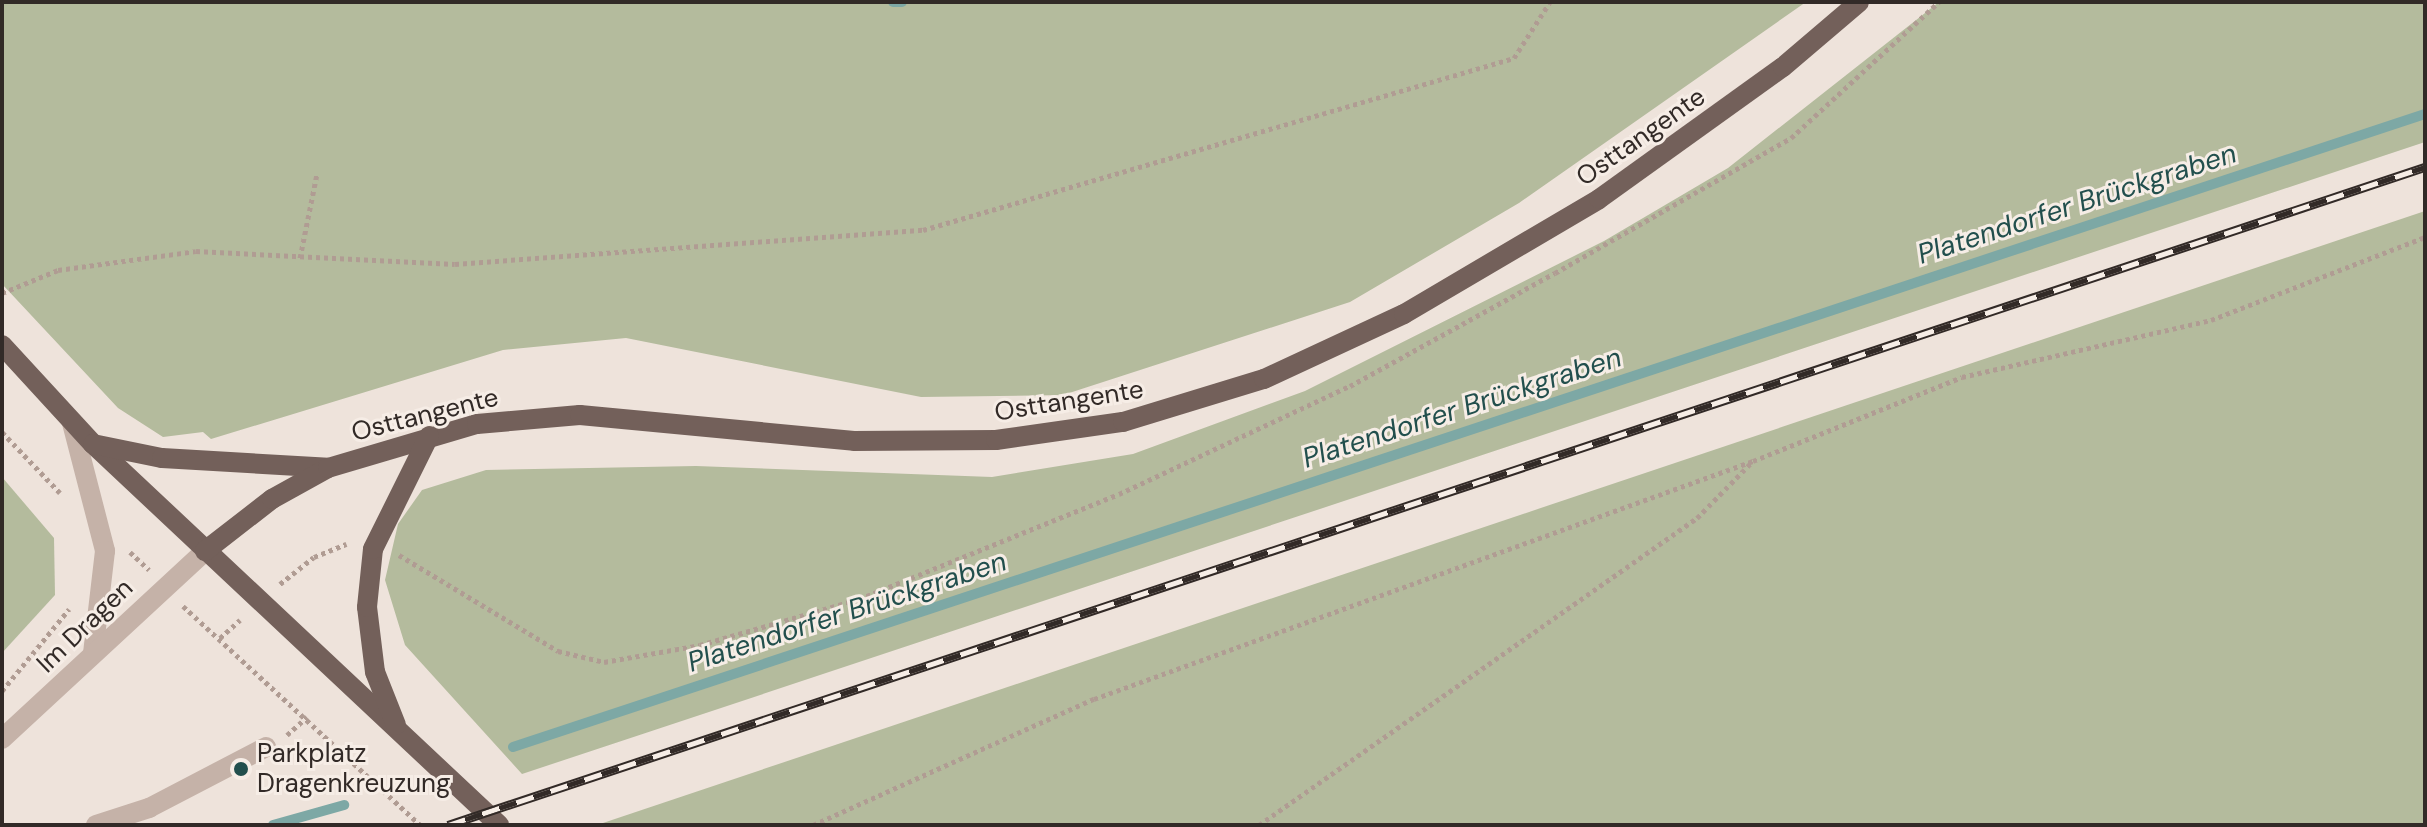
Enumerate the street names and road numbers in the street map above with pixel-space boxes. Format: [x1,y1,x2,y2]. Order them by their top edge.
street label: Osttangente [1570,81,1712,193]
street label: Osttangente [992,374,1146,428]
street label: Osttangente [348,382,502,448]
street label: Im Dragen [30,573,140,679]

